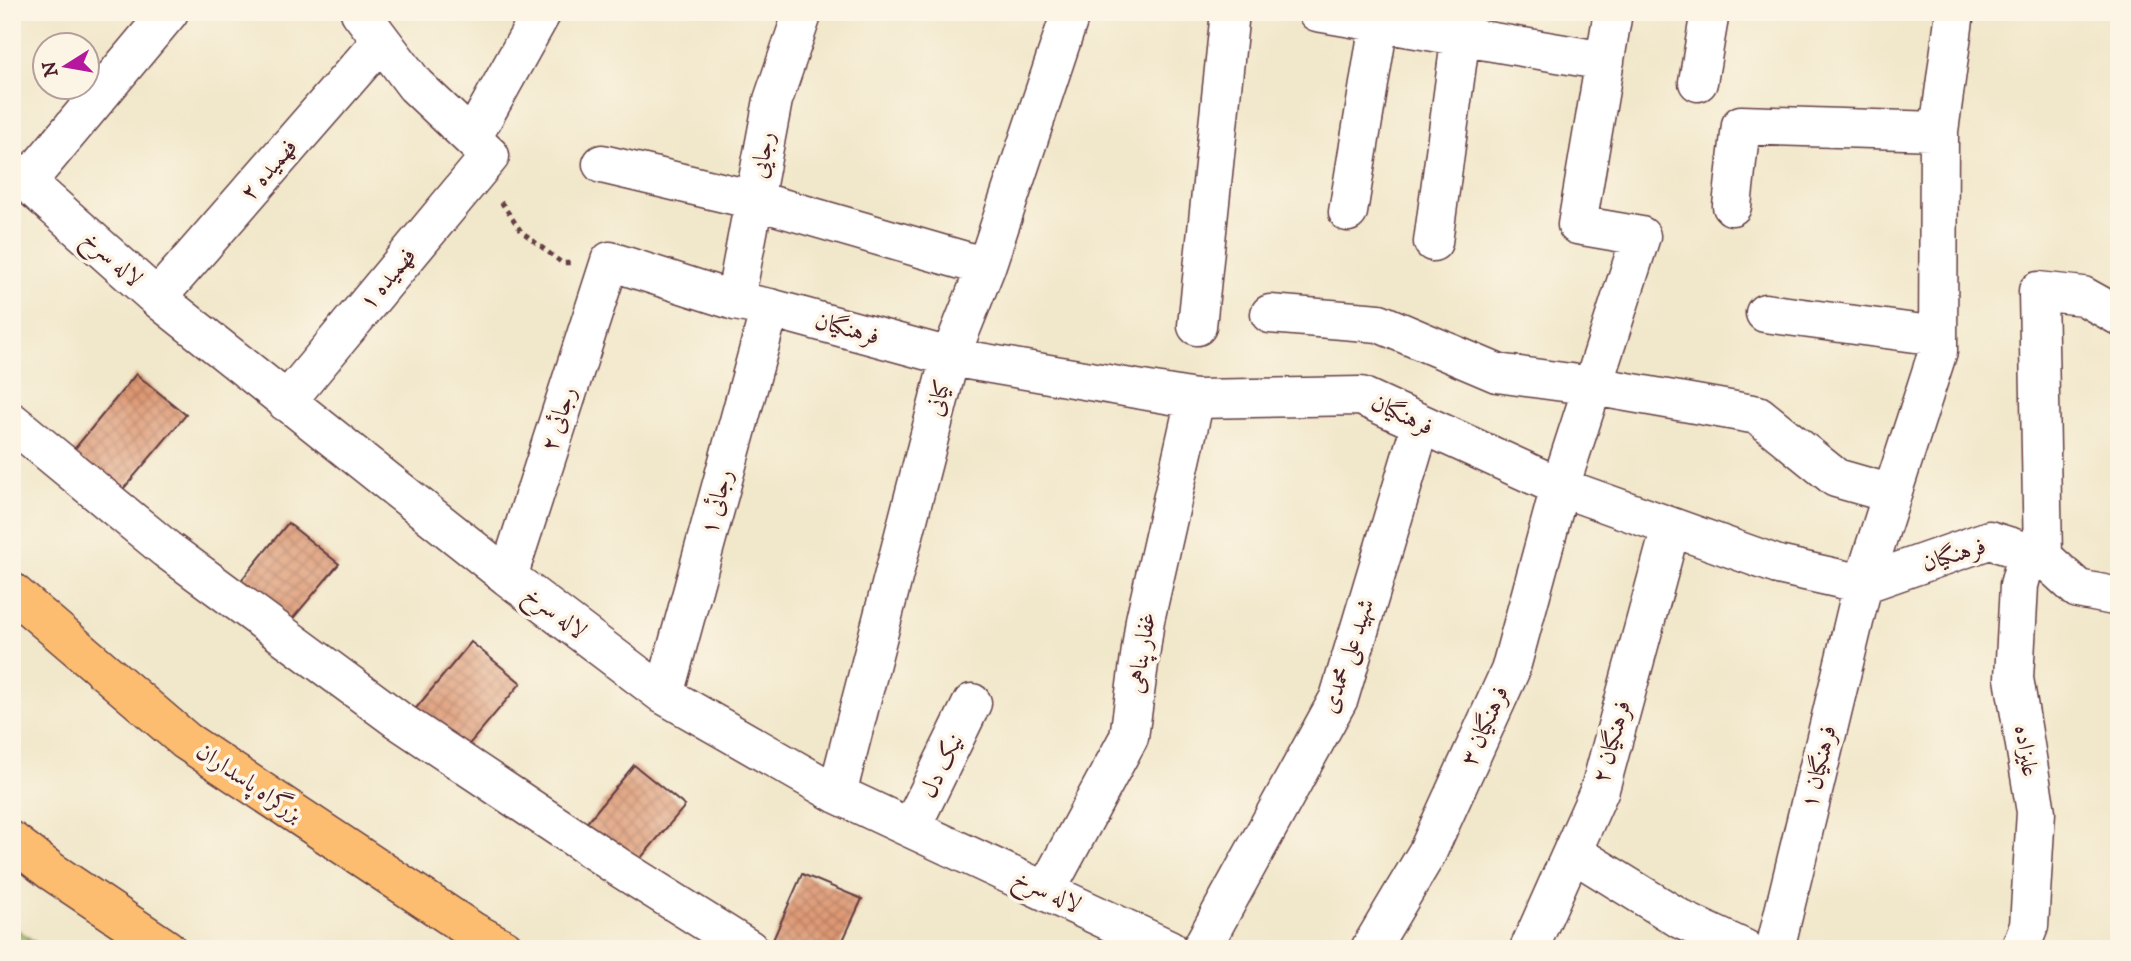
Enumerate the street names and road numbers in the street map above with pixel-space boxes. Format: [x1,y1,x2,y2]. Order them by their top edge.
street label: رجایی [744,129,782,181]
street label: فهمیده ۲ [234,133,304,207]
street label: لاله سرخ [72,224,148,298]
street label: فهمیده ۱ [353,241,423,317]
street label: فرهنگیان [812,306,882,352]
street label: کیانی [920,377,958,419]
street label: رجائی ۲ [534,383,584,455]
street label: فرهنگیان [1366,388,1438,442]
street label: رجائی ۱ [694,466,740,538]
street label: فرهنگیان [1918,531,1990,579]
street label: لاله سرخ [515,580,592,650]
street label: شهید علی محمدی [1314,595,1383,718]
street label: غفار پناهی [1121,610,1164,696]
street label: فرهنگیان ۳ [1454,681,1516,771]
street label: فرهنگیان ۲ [1586,697,1638,787]
street label: فرهنگیان ۱ [1794,722,1844,812]
street label: علیزاده [2007,723,2045,779]
street label: نیک دل [914,729,970,803]
street label: بزرگراه پاسداران [189,735,309,830]
street label: لاله سرخ [1006,863,1086,925]

